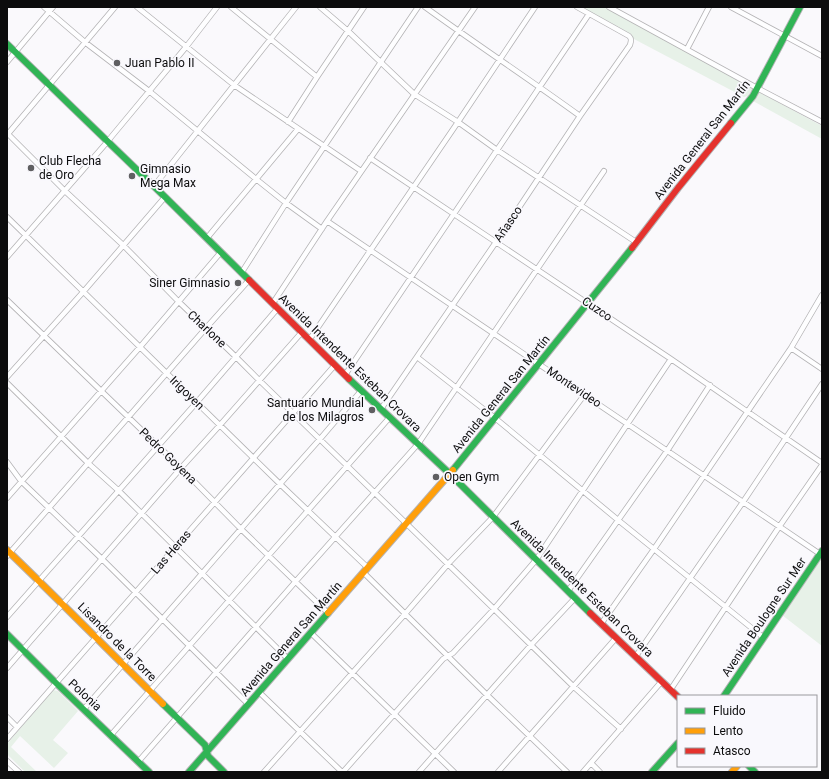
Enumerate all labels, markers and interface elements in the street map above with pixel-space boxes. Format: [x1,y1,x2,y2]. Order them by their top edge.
place label: Juan Pablo II [125,56,194,70]
marker: Juan Pablo II [112,58,122,68]
street label: Avenida General San Martín [651,78,753,202]
place label: Club Flecha de Oro [39,154,101,182]
place label: Gimnasio Mega Max [140,162,196,190]
marker: Club Flecha de Oro [26,163,36,173]
marker: Gimnasio Mega Max [127,171,137,181]
street label: Añasco [491,203,525,245]
place label: Siner Gimnasio [149,276,230,290]
marker: Siner Gimnasio [233,278,243,288]
street label: Avenida Intendente Esteban Crovara [276,291,424,435]
street label: Cuzco [579,294,615,324]
street label: Charlone [185,308,229,350]
street label: Avenida General San Martín [449,332,553,456]
street label: Montevideo [544,364,604,410]
street label: Irigoyen [167,373,207,413]
place label: Santuario Mundial de los Milagros [267,396,364,424]
marker: Santuario Mundial de los Milagros [367,405,377,415]
street label: Pedro Goyena [136,425,200,487]
place label: Open Gym [444,470,499,484]
marker: Open Gym [431,472,441,482]
street label: Avenida Intendente Esteban Crovara [508,516,656,660]
street label: Las Heras [148,527,194,577]
street label: Avenida Boulogne Sur Mer [719,555,809,679]
street label: Avenida General San Martín [237,579,345,699]
street label: Lisandro de la Torre [75,600,159,684]
street label: Polonia [66,676,104,714]
legend [677,695,817,767]
text: Fluido [713,704,746,718]
text: Lento [713,724,743,738]
text: Atasco [713,744,751,758]

